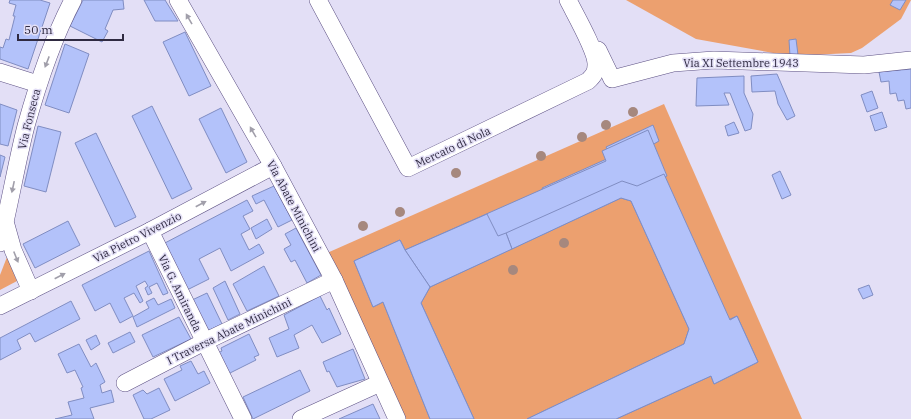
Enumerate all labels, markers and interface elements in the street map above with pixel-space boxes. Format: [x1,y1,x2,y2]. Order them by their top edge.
one-way arrow [186,13,193,25]
scale bar [18,16,123,42]
text: 50 m [24,22,53,37]
one-way arrow [43,56,49,68]
street label: Via XI Settembre 1943 [683,56,799,70]
street label: Via Fonseca [15,87,43,151]
street label: Mercato di Nola [413,123,493,171]
one-way arrow [250,126,257,138]
street label: Via Abate Minichini [264,158,324,255]
one-way arrow [10,181,16,193]
one-way arrow [195,201,206,207]
street label: Via Pietro Vivenzio [90,209,184,265]
one-way arrow [13,252,19,264]
street label: Via G. Amiranda [155,252,205,334]
one-way arrow [54,273,66,279]
street label: I Traversa Abate Minichini [164,294,294,367]

